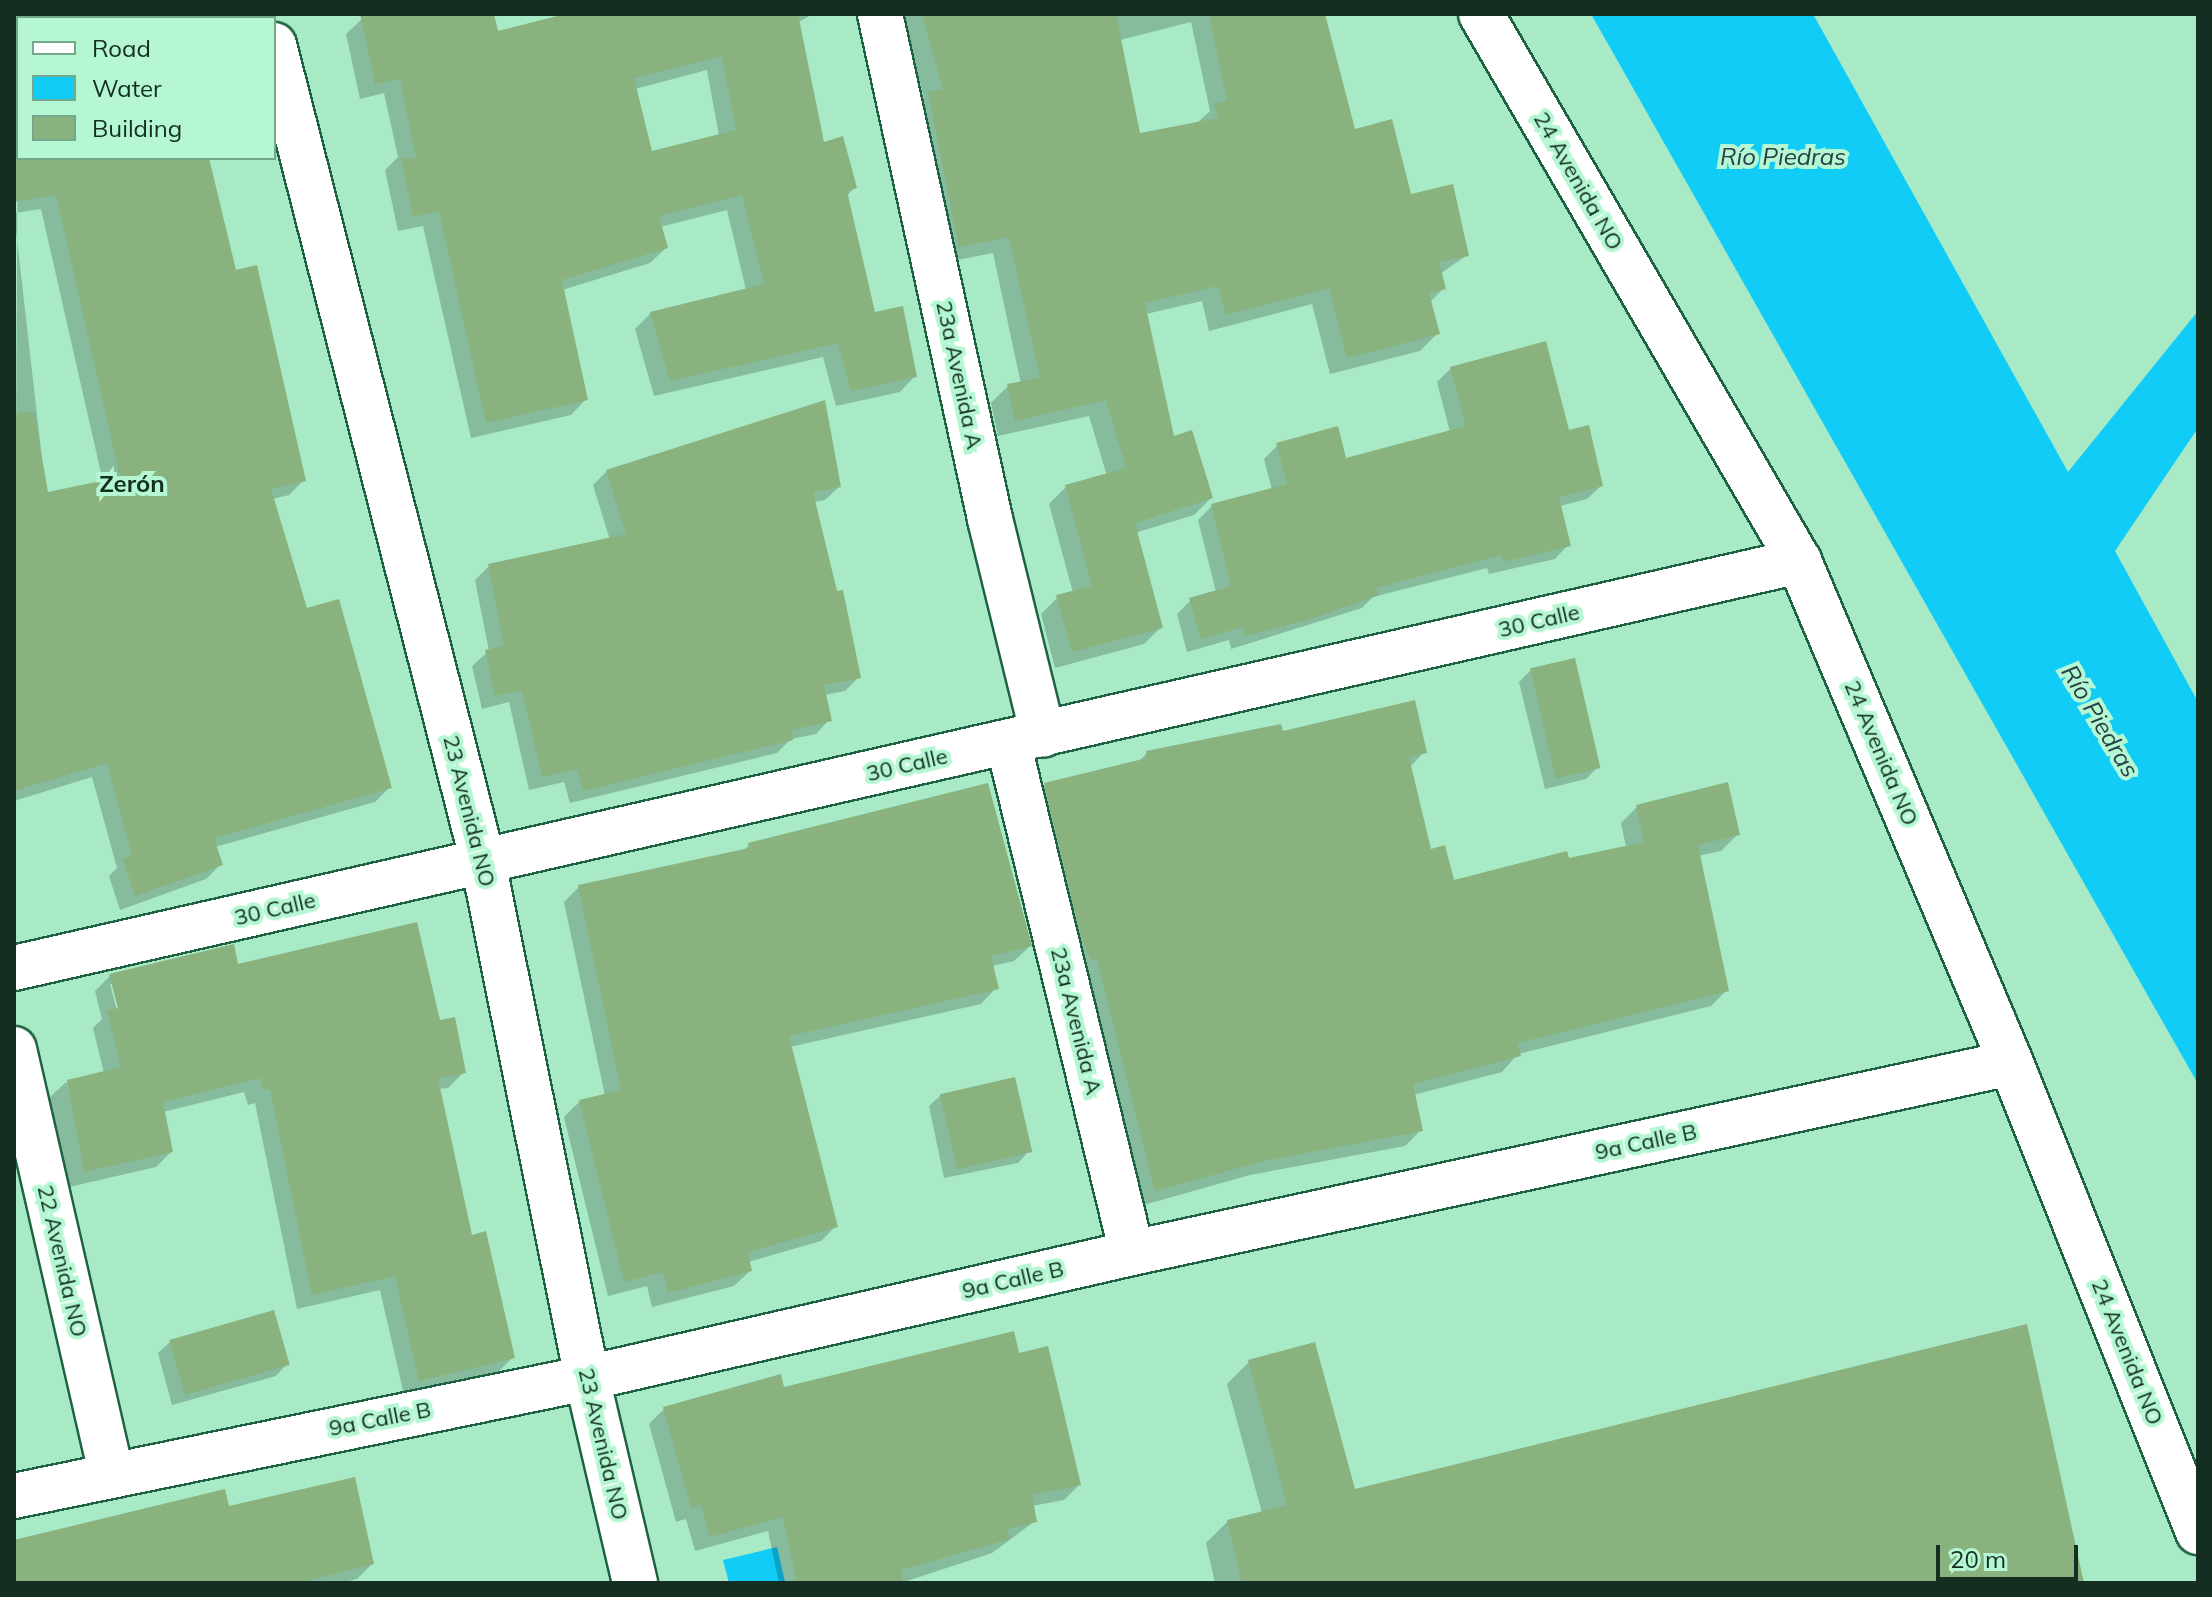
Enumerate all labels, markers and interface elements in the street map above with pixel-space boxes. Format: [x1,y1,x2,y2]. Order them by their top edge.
legend [16,16,276,160]
text: Road [92,33,151,63]
text: Water [92,73,162,103]
street label: 24 Avenida NO [1528,107,1628,255]
text: Building [92,113,182,143]
water label: Río Piedras [1720,143,1846,171]
street label: 23a Avenida A [930,298,988,452]
district label: Zerón [99,470,165,498]
street label: 30 Calle [1496,599,1582,643]
water label: Río Piedras [2055,660,2145,782]
street label: 24 Avenida NO [1839,677,1923,829]
street label: 23 Avenida NO [437,733,501,889]
street label: 30 Calle [864,743,950,787]
street label: 30 Calle [232,887,318,931]
street label: 23a Avenida A [1045,945,1107,1097]
street label: 9a Calle B [1593,1118,1699,1166]
street label: 22 Avenida NO [32,1183,92,1339]
street label: 9a Calle B [960,1256,1066,1304]
street label: 24 Avenida NO [2086,1275,2168,1429]
street label: 23 Avenida NO [573,1366,633,1522]
street label: 9a Calle B [327,1396,433,1442]
scale bar [1940,1529,2082,1579]
text: 20 m [1950,1544,2006,1574]

